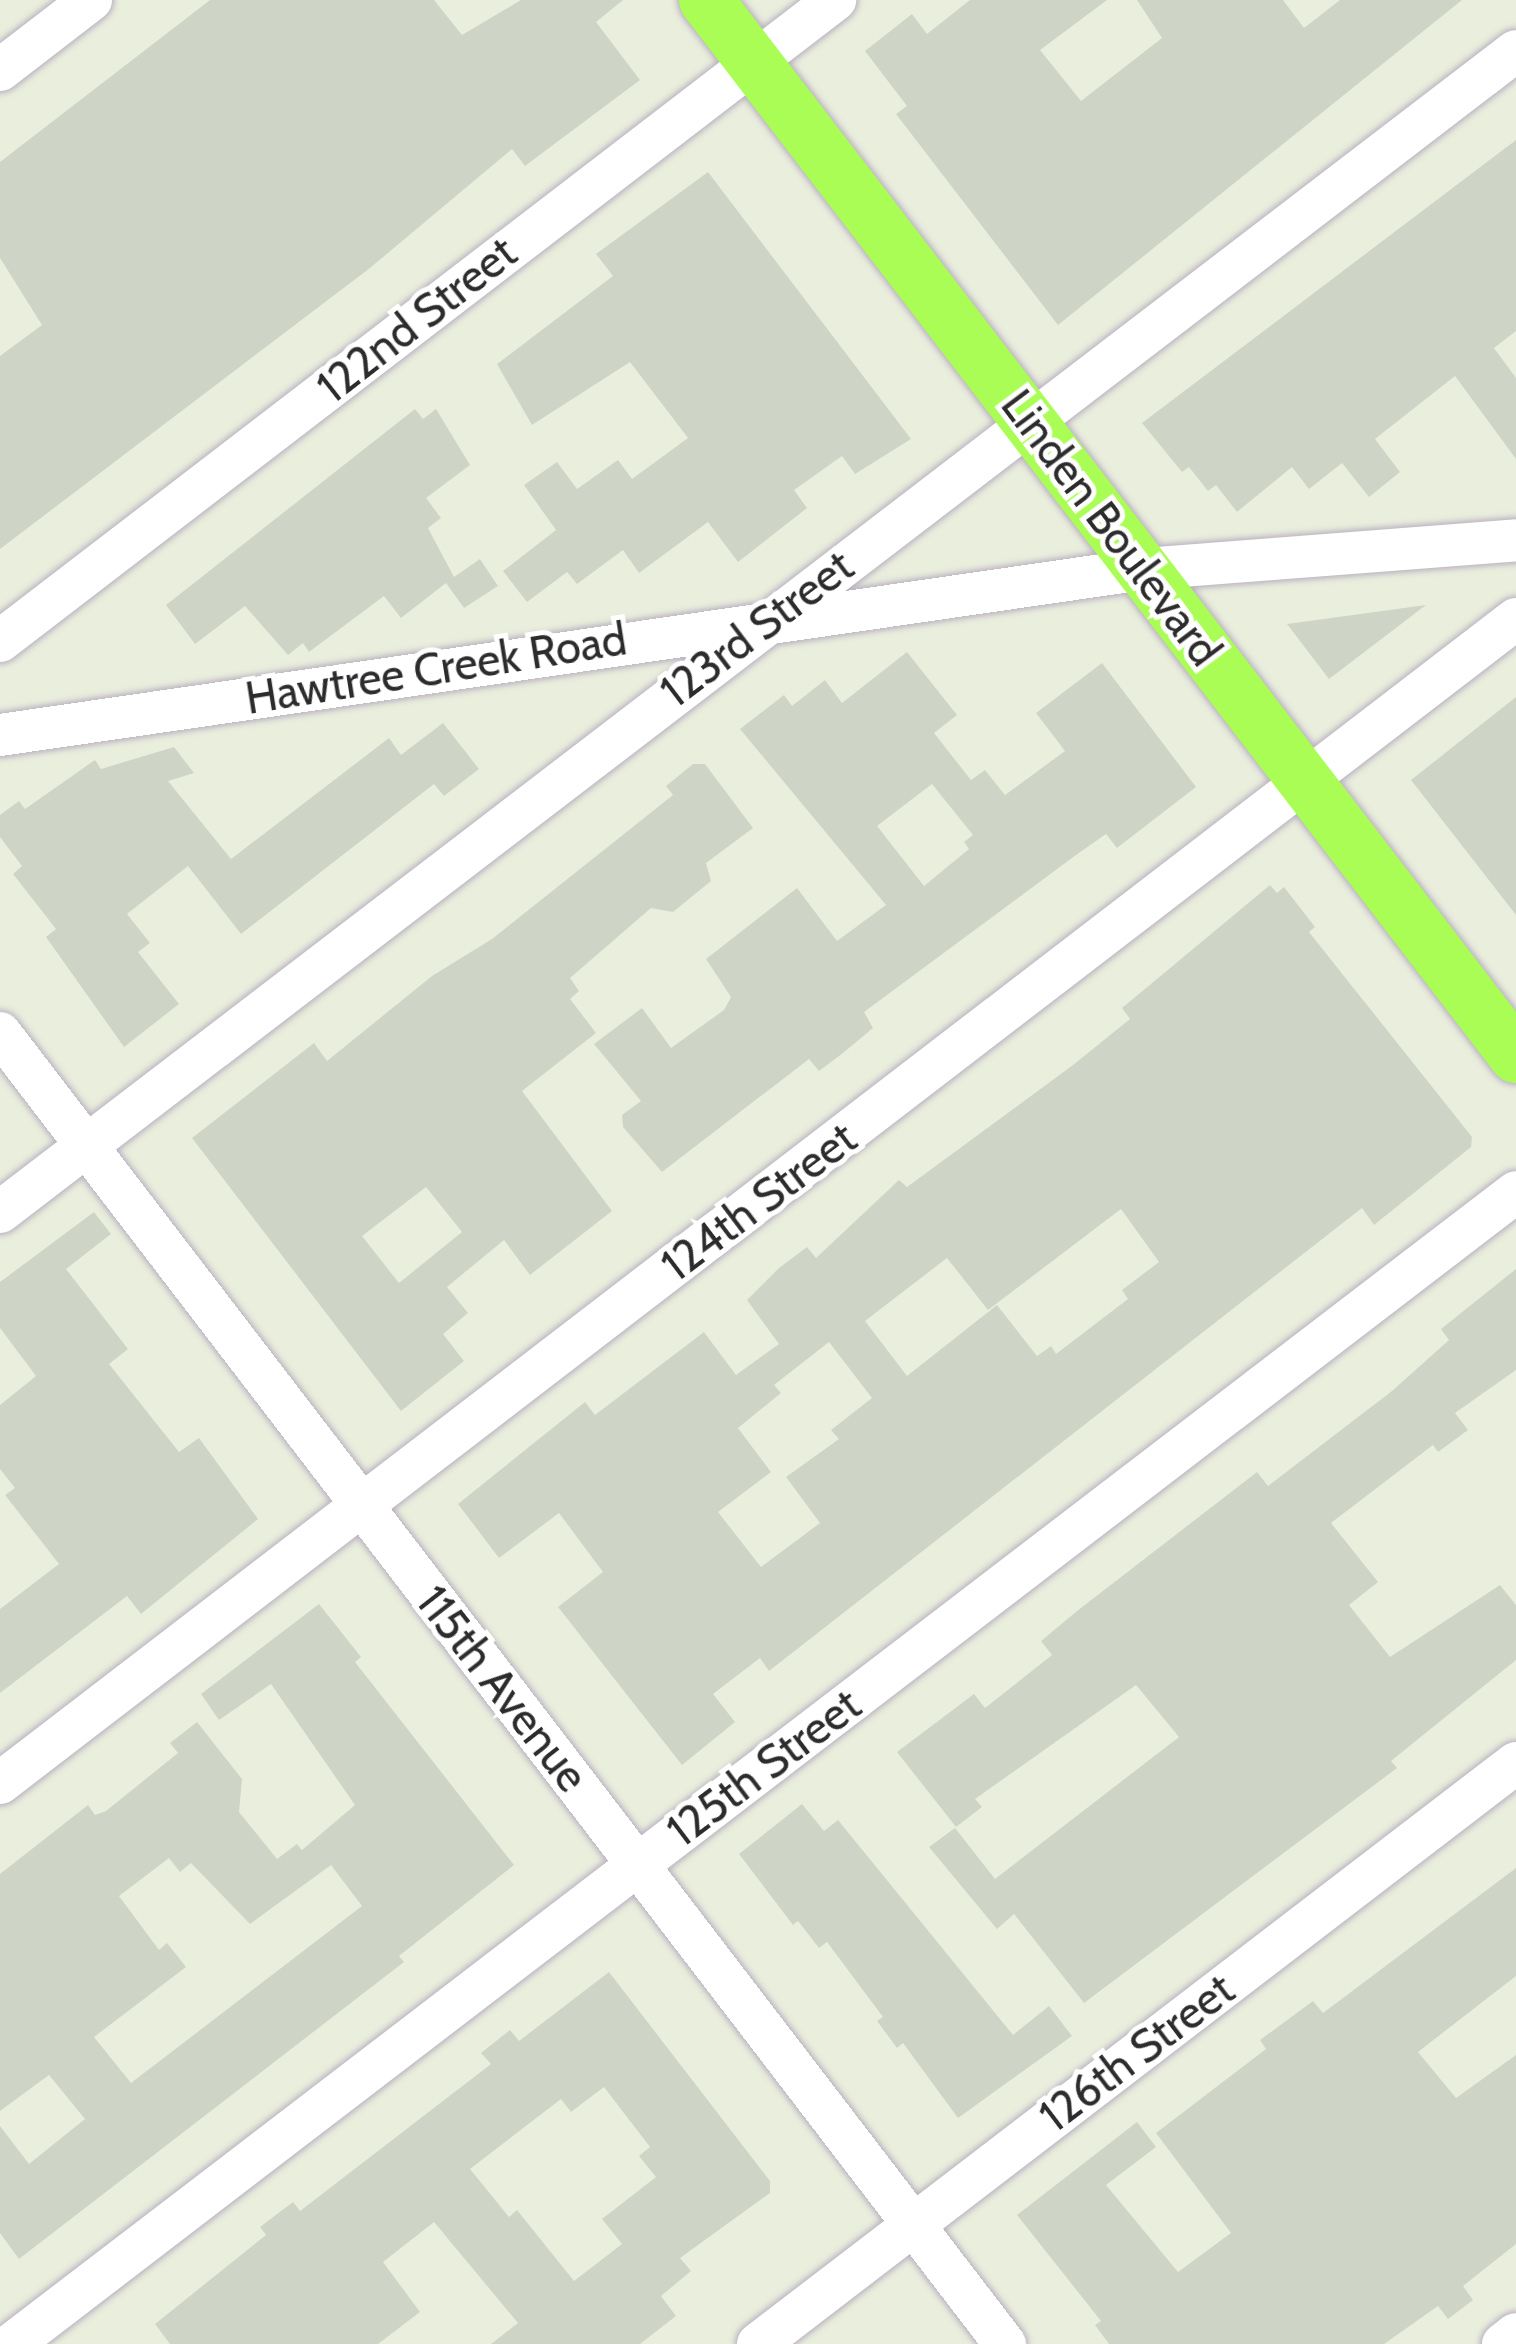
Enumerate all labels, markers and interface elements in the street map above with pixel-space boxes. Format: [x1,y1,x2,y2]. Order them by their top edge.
street label: 122nd Street [307,226,527,414]
street label: Linden Boulevard [990,380,1232,676]
street label: 123rd Street [650,539,864,719]
street label: Hawtree Creek Road [242,612,630,726]
street label: 124th Street [651,1111,867,1293]
street label: 115th Avenue [405,1575,599,1803]
street label: 125th Street [657,1678,871,1858]
street label: 126th Street [1029,1962,1245,2144]

